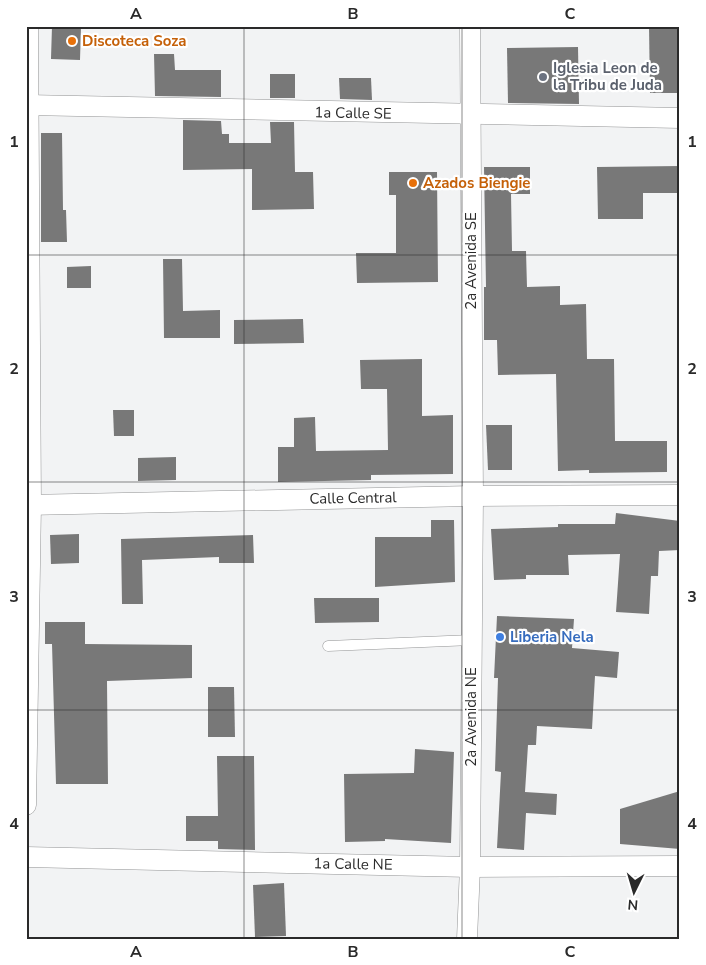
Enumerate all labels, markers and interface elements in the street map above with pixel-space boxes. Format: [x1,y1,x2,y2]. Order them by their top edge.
text: A [130,3,142,25]
text: B [347,3,359,25]
text: C [565,3,576,25]
place label: Discoteca Soza [82,31,186,51]
marker: Discoteca Soza [66,35,78,47]
place label: Iglesia Leon de la Tribu de Juda [553,58,662,95]
marker: Iglesia Leon de la Tribu de Juda [537,71,549,83]
street label: 1a Calle SE [314,102,392,124]
text: 1 [9,131,19,153]
text: 1 [687,131,697,153]
place label: Azados Biengie [423,173,530,193]
marker: Azados Biengie [407,177,419,189]
street label: 2a Avenida SE [461,212,481,310]
text: 2 [9,358,19,380]
text: 2 [687,358,697,380]
street label: Calle Central [309,487,397,509]
text: 3 [9,586,19,608]
text: 3 [687,586,697,608]
place label: Liberia Nela [510,627,594,647]
marker: Liberia Nela [494,631,506,643]
street label: 2a Avenida NE [461,667,481,767]
text: 4 [9,813,19,835]
text: 4 [687,813,697,835]
street label: 1a Calle NE [313,853,393,875]
north arrow [608,868,658,918]
text: N [627,895,639,914]
text: A [130,941,142,963]
text: B [347,941,359,963]
text: C [565,941,576,963]

